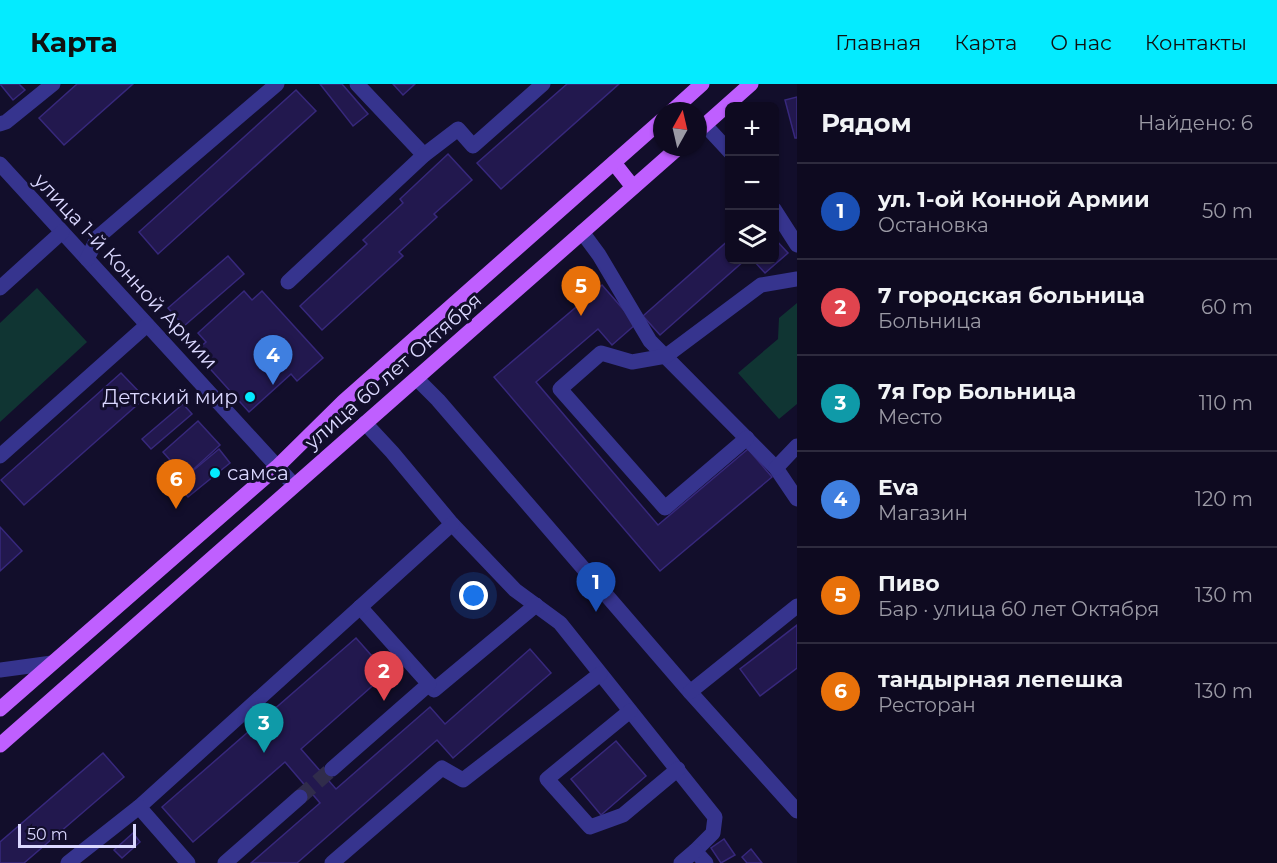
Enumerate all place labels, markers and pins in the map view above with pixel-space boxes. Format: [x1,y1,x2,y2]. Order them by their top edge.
pin: 5 [562,266,600,316]
pin: 4 [254,336,292,385]
place label: Детский мир [103,385,238,409]
marker: Детский мир [243,390,257,404]
pin: 6 [156,460,195,509]
place label: самса [227,461,289,485]
marker: самса [208,466,222,480]
pin: 1 [576,562,616,612]
pin: 2 [364,652,404,701]
pin: 3 [244,704,284,753]

